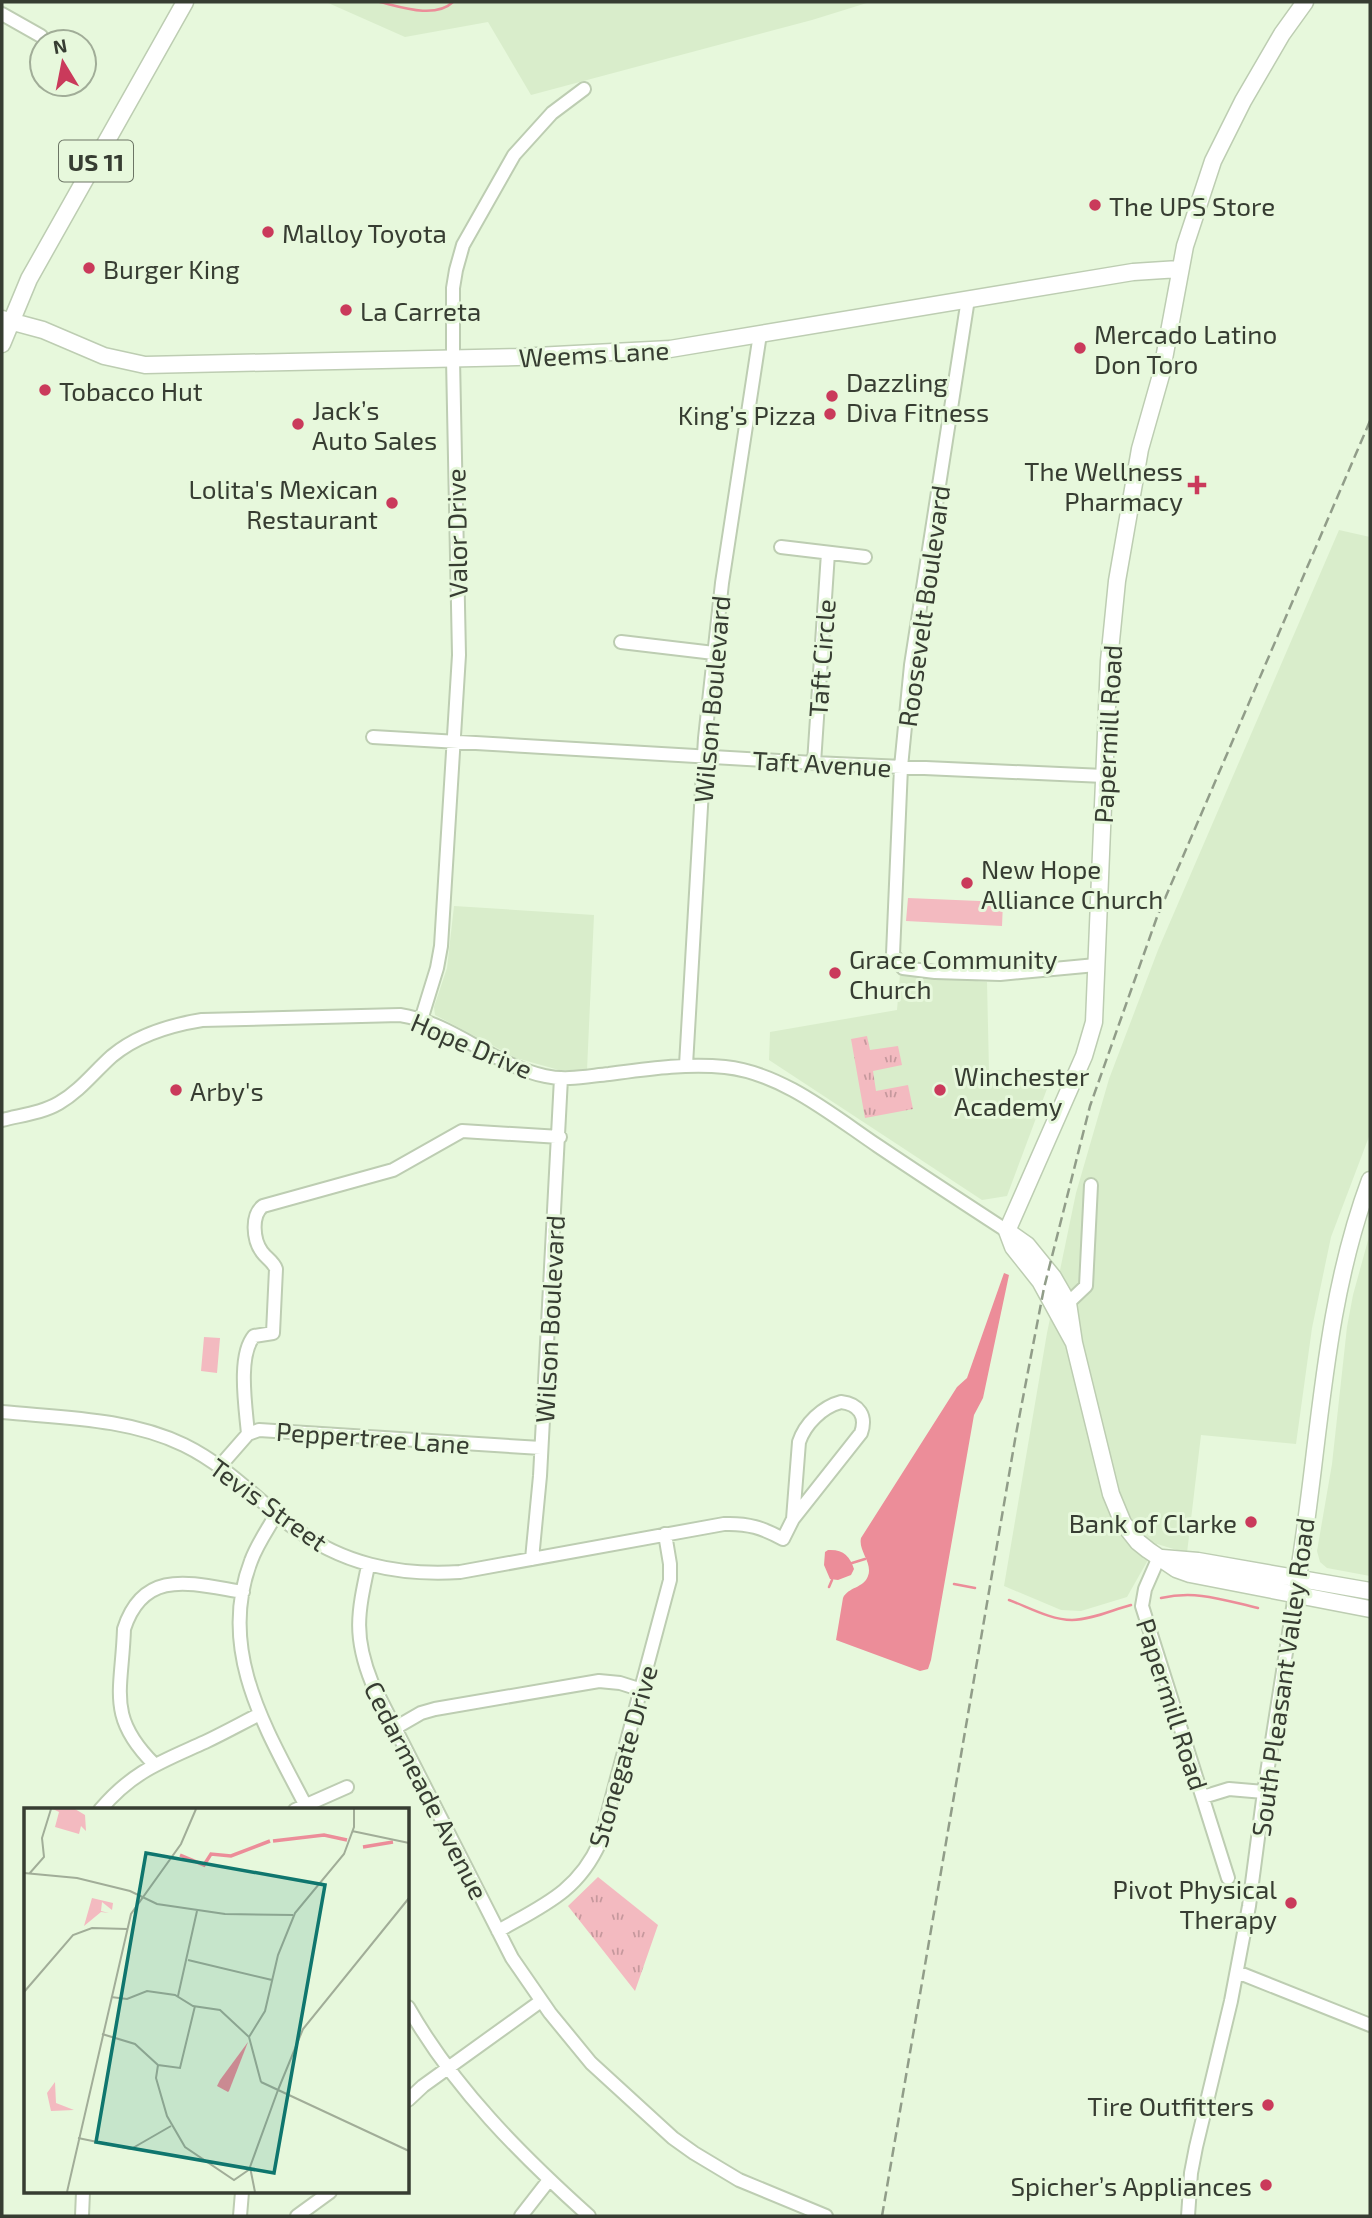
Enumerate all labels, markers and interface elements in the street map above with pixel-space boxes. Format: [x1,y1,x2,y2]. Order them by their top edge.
north arrow [28,28,98,98]
text: N [51,33,69,58]
road number: US 11 [59,140,133,182]
place label: The UPS Store [1109,190,1275,221]
marker: The UPS Store [1087,197,1103,213]
place label: Malloy Toyota [282,217,447,248]
marker: Malloy Toyota [260,224,276,240]
place label: Burger King [103,253,240,284]
marker: Burger King [81,260,97,276]
place label: La Carreta [360,295,481,326]
marker: La Carreta [338,302,354,318]
place label: Mercado Latino Don Toro [1094,318,1277,379]
street label: Weems Lane [518,334,670,372]
marker: Mercado Latino Don Toro [1072,340,1088,356]
place label: Dazzling Diva Fitness [846,366,989,427]
place label: Tobacco Hut [59,375,203,406]
marker: Tobacco Hut [37,382,53,398]
marker: Dazzling Diva Fitness [824,388,840,404]
place label: Jack’s Auto Sales [312,394,437,455]
place label: King’s Pizza [678,399,816,430]
marker: King’s Pizza [822,406,838,422]
marker: Jack’s Auto Sales [290,416,306,432]
place label: The Wellness Pharmacy [1024,455,1183,516]
street label: Valor Drive [439,468,473,598]
place label: Lolita's Mexican Restaurant [188,473,378,534]
marker: The Wellness Pharmacy [1189,477,1205,493]
street label: Roosevelt Boulevard [891,483,955,729]
marker: Lolita's Mexican Restaurant [384,495,400,511]
street label: Wilson Boulevard [686,594,736,804]
street label: Taft Circle [801,598,841,718]
street label: Papermill Road [1087,644,1127,824]
street label: Taft Avenue [752,744,892,782]
place label: New Hope Alliance Church [981,853,1163,914]
marker: New Hope Alliance Church [959,875,975,891]
place label: Grace Community Church [849,943,1058,1004]
marker: Grace Community Church [827,965,843,981]
street label: Hope Drive [407,1006,537,1084]
place label: Winchester Academy [954,1060,1090,1121]
place label: Arby's [190,1075,264,1106]
marker: Arby's [168,1082,184,1098]
marker: Winchester Academy [932,1082,948,1098]
street label: Wilson Boulevard [528,1214,570,1424]
street label: Peppertree Lane [275,1415,471,1459]
street label: Tevis Street [204,1451,334,1557]
place label: Bank of Clarke [1069,1507,1237,1538]
marker: Bank of Clarke [1243,1514,1259,1530]
street label: South Pleasant Valley Road [1244,1516,1320,1838]
street label: Papermill Road [1131,1614,1215,1794]
street label: Stonegate Drive [581,1661,663,1851]
street label: Cedarmeade Avenue [359,1676,495,1904]
inset map [24,1808,410,2194]
place label: Pivot Physical Therapy [1113,1873,1277,1934]
marker: Pivot Physical Therapy [1283,1895,1299,1911]
place label: Tire Outfitters [1087,2090,1254,2121]
marker: Tire Outfitters [1260,2097,1276,2113]
place label: Spicher’s Appliances [1011,2170,1252,2201]
marker: Spicher’s Appliances [1258,2177,1274,2193]

